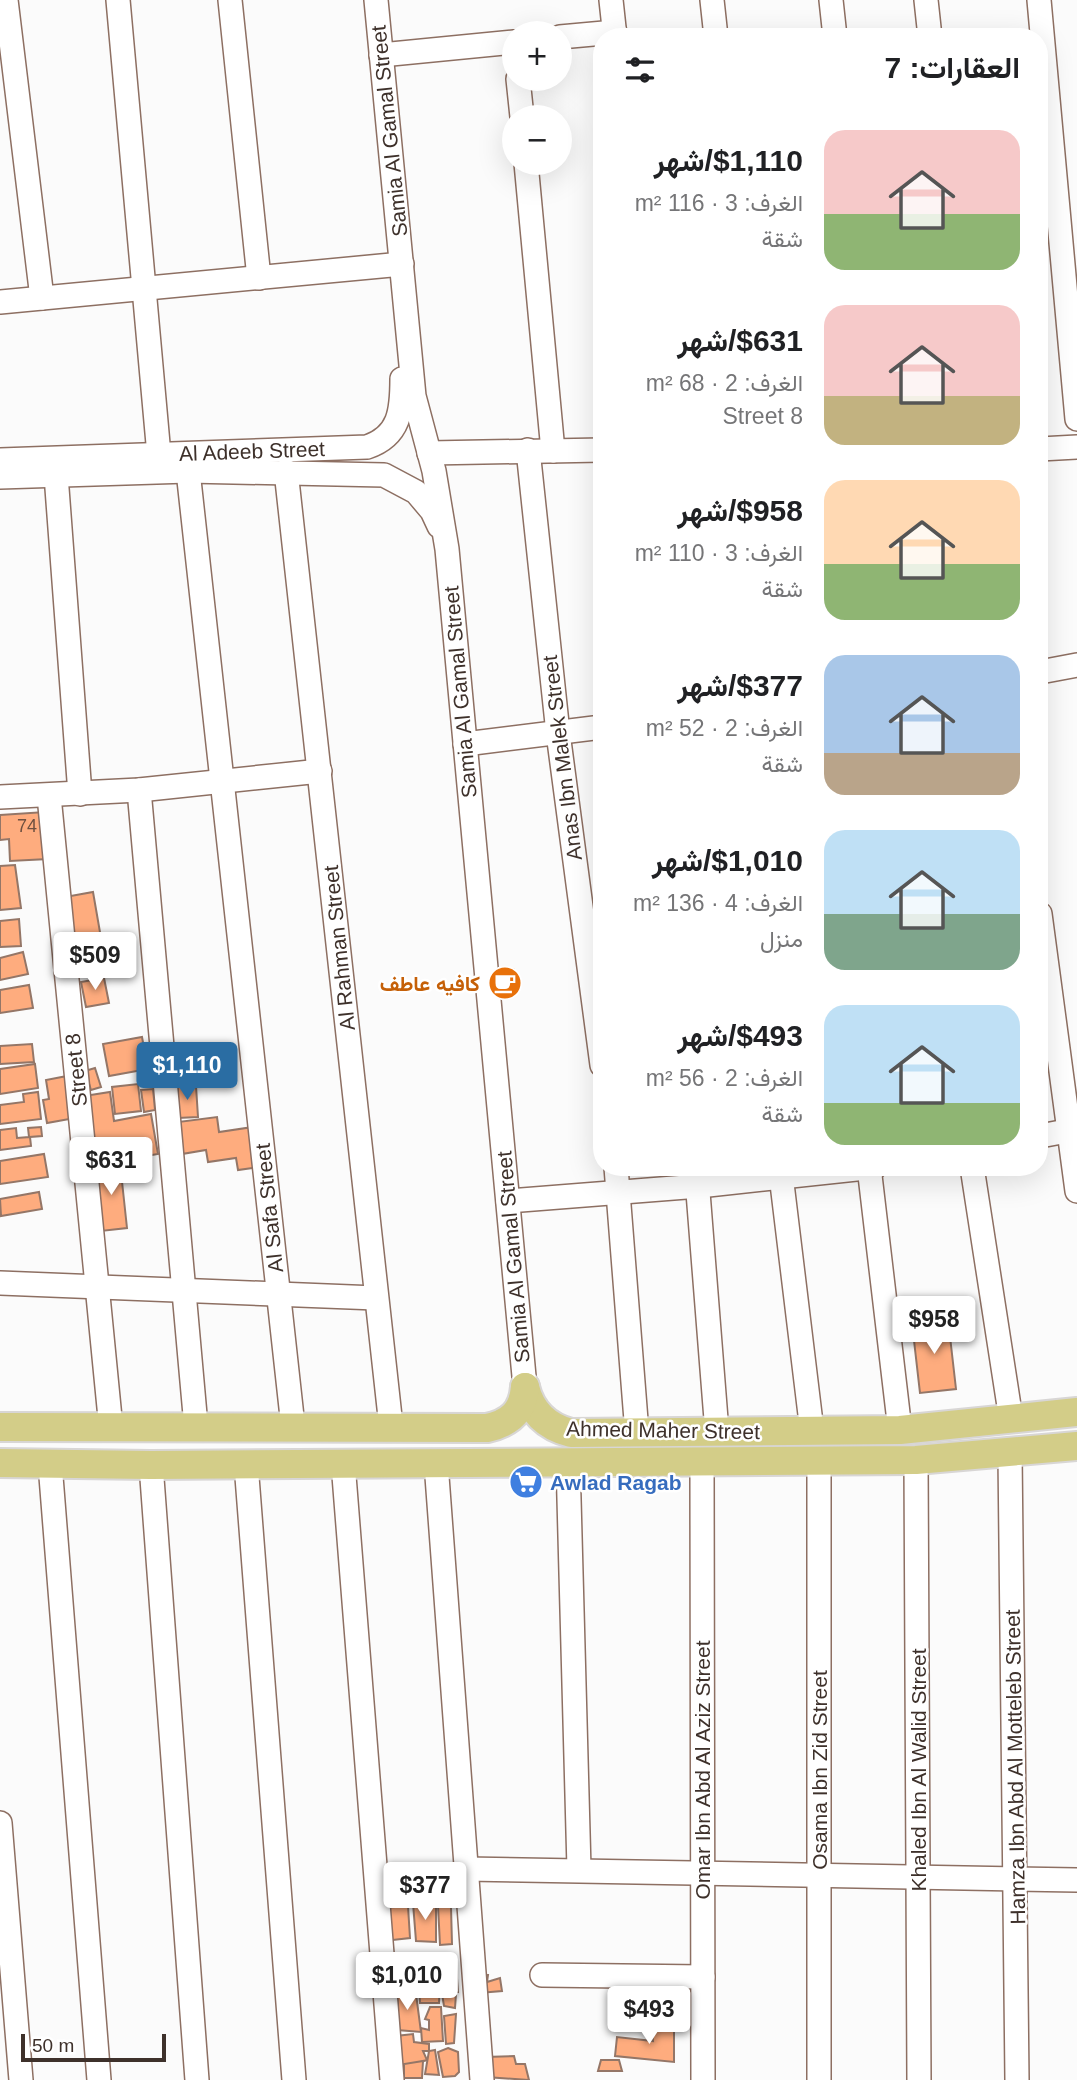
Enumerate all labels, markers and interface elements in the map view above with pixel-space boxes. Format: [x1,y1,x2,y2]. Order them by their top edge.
map controls [502,21,572,175]
button: + [502,21,572,91]
street label: Samia Al Gamal Street [366,24,412,238]
icon: filters [621,51,659,89]
text: العقارات: 7 [884,51,1020,84]
button: − [502,105,572,175]
text: $1,110/شهر [654,144,803,177]
icon: home [880,158,964,242]
text: الغرف: 3 · 116 m² [635,190,803,216]
text: شقة [761,226,803,252]
text: $631/شهر [677,324,803,357]
icon: home [880,333,964,417]
text: الغرف: 2 · 68 m² [646,370,803,396]
text: Street 8 [722,403,803,429]
street label: Al Adeeb Street [179,437,325,465]
text: $958/شهر [677,494,803,527]
icon: home [880,508,964,592]
text: الغرف: 3 · 110 m² [635,540,803,566]
text: شقة [761,576,803,602]
street label: Samia Al Gamal Street [439,585,481,799]
street label: Anas Ibn Malek Street [538,654,586,862]
text: $377/شهر [677,669,803,702]
icon: home [880,683,964,767]
text: الغرف: 2 · 52 m² [646,715,803,741]
text: شقة [761,751,803,777]
house number: 74 [17,816,37,836]
text: $1,010/شهر [652,844,803,877]
icon: home [880,858,964,942]
street label: Al Rahman Street [319,864,359,1032]
text: الغرف: 4 · 136 m² [633,890,803,916]
text: منزل [760,926,803,952]
pin: $509 [54,932,136,992]
text: $509 [69,942,121,968]
cafe icon: كافيه عاطف [486,964,524,1002]
place label: كافيه عاطف [380,972,480,996]
text: $493/شهر [677,1019,803,1052]
street label: Street 8 [61,1032,91,1108]
icon: home [880,1033,964,1117]
pin: $1,110 [130,1042,244,1102]
text: $1,110 [152,1052,222,1078]
text: الغرف: 2 · 56 m² [646,1065,803,1091]
text: شقة [761,1101,803,1127]
pin: $631 [70,1138,152,1197]
street label: Al Safa Street [251,1142,287,1274]
text: $631 [85,1147,137,1173]
street label: Samia Al Gamal Street [492,1150,534,1364]
pin: $958 [893,1296,975,1356]
text: $958 [908,1306,960,1332]
street label: Ahmed Maher Street [566,1417,760,1443]
supermarket icon: Awlad Ragab [507,1463,545,1501]
place label: Awlad Ragab [550,1471,681,1494]
street label: Hamza Ibn Abd Al Motteleb Street [1001,1609,1029,1925]
street label: Omar Ibn Abd Al Aziz Street [691,1640,714,1900]
street label: Khaled Ibn Al Walid Street [907,1648,930,1892]
street label: Osama Ibn Zid Street [808,1670,831,1870]
pin: $377 [384,1862,466,1922]
text: $377 [399,1872,451,1898]
pin: $1,010 [350,1952,464,2012]
text: $1,010 [372,1962,442,1988]
pin: $493 [608,1986,690,2046]
text: $493 [623,1996,675,2022]
scale bar [21,2031,166,2063]
text: 50 m [32,2035,74,2056]

